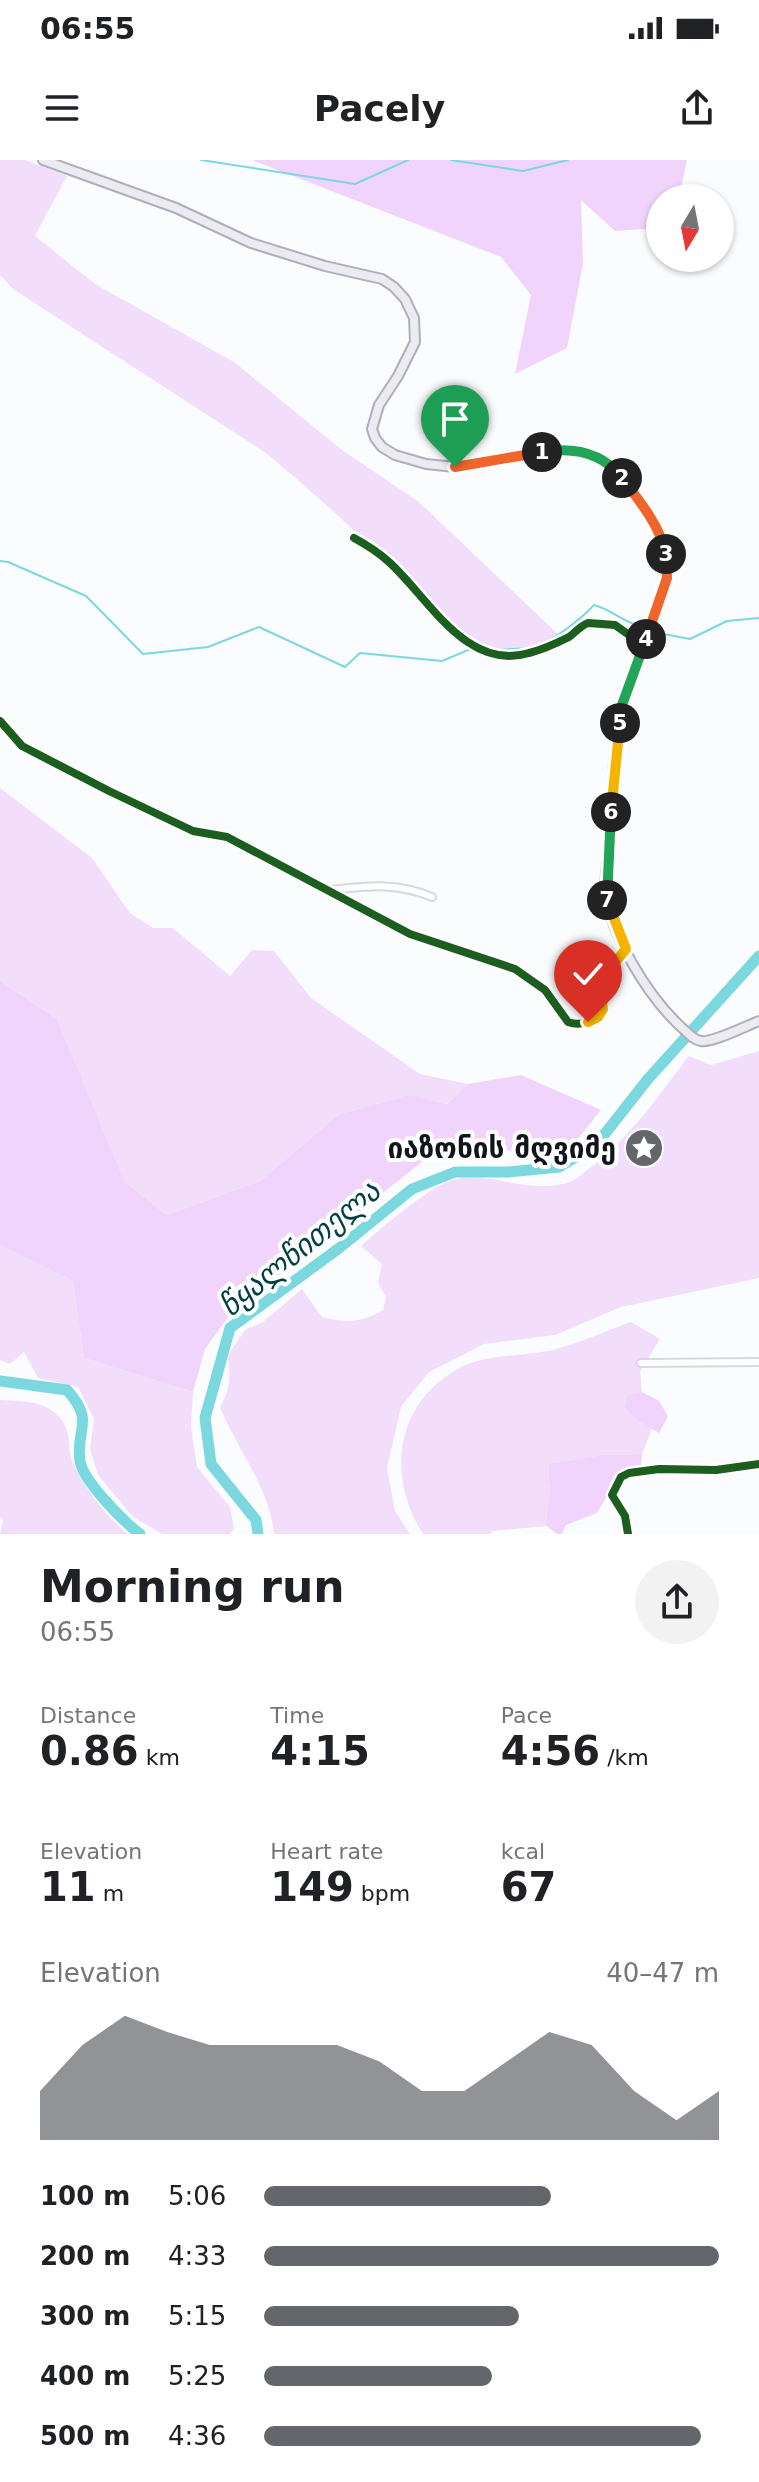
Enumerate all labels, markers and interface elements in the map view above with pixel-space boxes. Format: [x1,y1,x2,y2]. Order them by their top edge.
text: 06:55 [40,11,136,46]
icon: menu [40,86,84,130]
icon: share [675,86,719,130]
text: Pacely [314,88,445,129]
north arrow [646,184,734,272]
map controls [646,184,734,272]
pin [421,385,489,467]
icon: arrive [433,397,477,441]
pin: 1 [522,432,562,472]
text: 1 [534,439,550,464]
pin: 2 [602,458,642,498]
text: 2 [614,465,630,490]
pin: 3 [646,534,686,574]
text: 3 [658,541,674,566]
pin: 4 [626,619,666,659]
text: 4 [638,626,654,651]
pin: 5 [600,703,640,743]
text: 5 [612,710,628,735]
pin: 6 [591,792,631,832]
text: 6 [603,799,619,824]
pin: 7 [587,880,627,920]
text: 7 [599,887,615,912]
pin [554,940,622,1022]
icon: check [566,952,610,996]
place icon: იაზონის მღვიმე [623,1127,665,1169]
place label: იაზონის მღვიმე [387,1132,616,1165]
water label: წყალწითელა [213,1172,388,1323]
button: share [635,1560,719,1644]
text: Morning run [40,1561,345,1612]
text: 06:55 [40,1617,115,1647]
text: Distance [40,1703,136,1728]
text: Time [270,1703,324,1728]
text: Pace [501,1703,552,1728]
text: 0.86 [40,1728,139,1774]
text: 4:15 [270,1728,370,1774]
text: 4:56 [501,1728,600,1774]
text: km [139,1745,180,1770]
text: /km [600,1745,649,1770]
text: Elevation [40,1839,142,1864]
text: Heart rate [270,1839,383,1864]
text: kcal [501,1839,545,1864]
text: 11 [40,1864,96,1910]
text: 149 [270,1864,354,1910]
text: 67 [501,1864,556,1910]
text: m [96,1881,124,1906]
text: bpm [354,1881,410,1906]
text: Elevation [40,1958,161,1988]
text: 40–47 m [606,1958,719,1988]
text: 100 m [40,2181,130,2211]
text: 5:06 [168,2181,226,2211]
text: 200 m [40,2241,130,2271]
text: 4:33 [168,2241,226,2271]
text: 300 m [40,2301,130,2331]
text: 5:15 [168,2301,226,2331]
text: 400 m [40,2361,130,2391]
text: 5:25 [168,2361,226,2391]
text: 500 m [40,2421,130,2451]
text: 4:36 [168,2421,226,2451]

